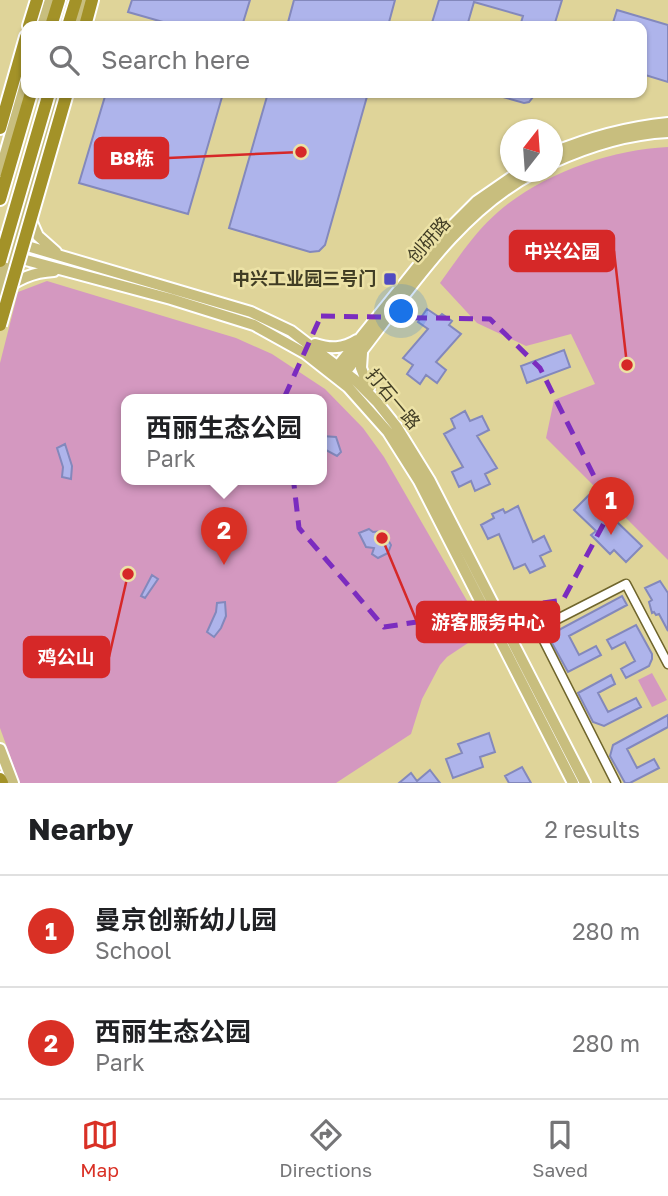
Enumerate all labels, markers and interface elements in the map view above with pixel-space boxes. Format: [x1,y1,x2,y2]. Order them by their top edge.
search box [21,21,647,98]
icon: search [45,41,83,79]
text: Search here [101,44,250,75]
north arrow [500,119,563,182]
callout: B8栋 [95,138,168,178]
text: B8栋 [110,146,154,169]
street label: 创研路 [402,212,454,267]
callout: 中兴公园 [510,231,614,271]
text: 中兴公园 [524,239,600,262]
place label: 中兴工业园三号门 [232,267,376,289]
marker: 中兴工业园三号门 [382,271,398,287]
your location [384,294,418,328]
street label: 打石一路 [362,364,425,433]
popup [121,394,327,485]
text: 西丽生态公园 [146,412,302,443]
text: Park [146,444,196,472]
pin: 1 [588,477,634,535]
pin: 2 [201,507,247,565]
callout: 游客服务中心 [417,602,559,642]
text: 游客服务中心 [431,610,545,633]
callout: 鸡公山 [24,637,109,677]
text: 鸡公山 [37,645,95,668]
text: Nearby [28,811,133,847]
text: 2 results [544,815,640,843]
text: 曼京创新幼儿园 [95,904,277,935]
text: 1 [45,917,57,945]
text: 280 m [572,917,640,945]
text: School [95,936,171,964]
text: 西丽生态公园 [95,1016,251,1047]
text: 2 [44,1029,58,1057]
text: 280 m [572,1029,640,1057]
text: Park [95,1048,145,1076]
tab: Map [80,1116,119,1181]
tab: Directions [279,1116,372,1181]
tab: Saved [532,1116,588,1181]

